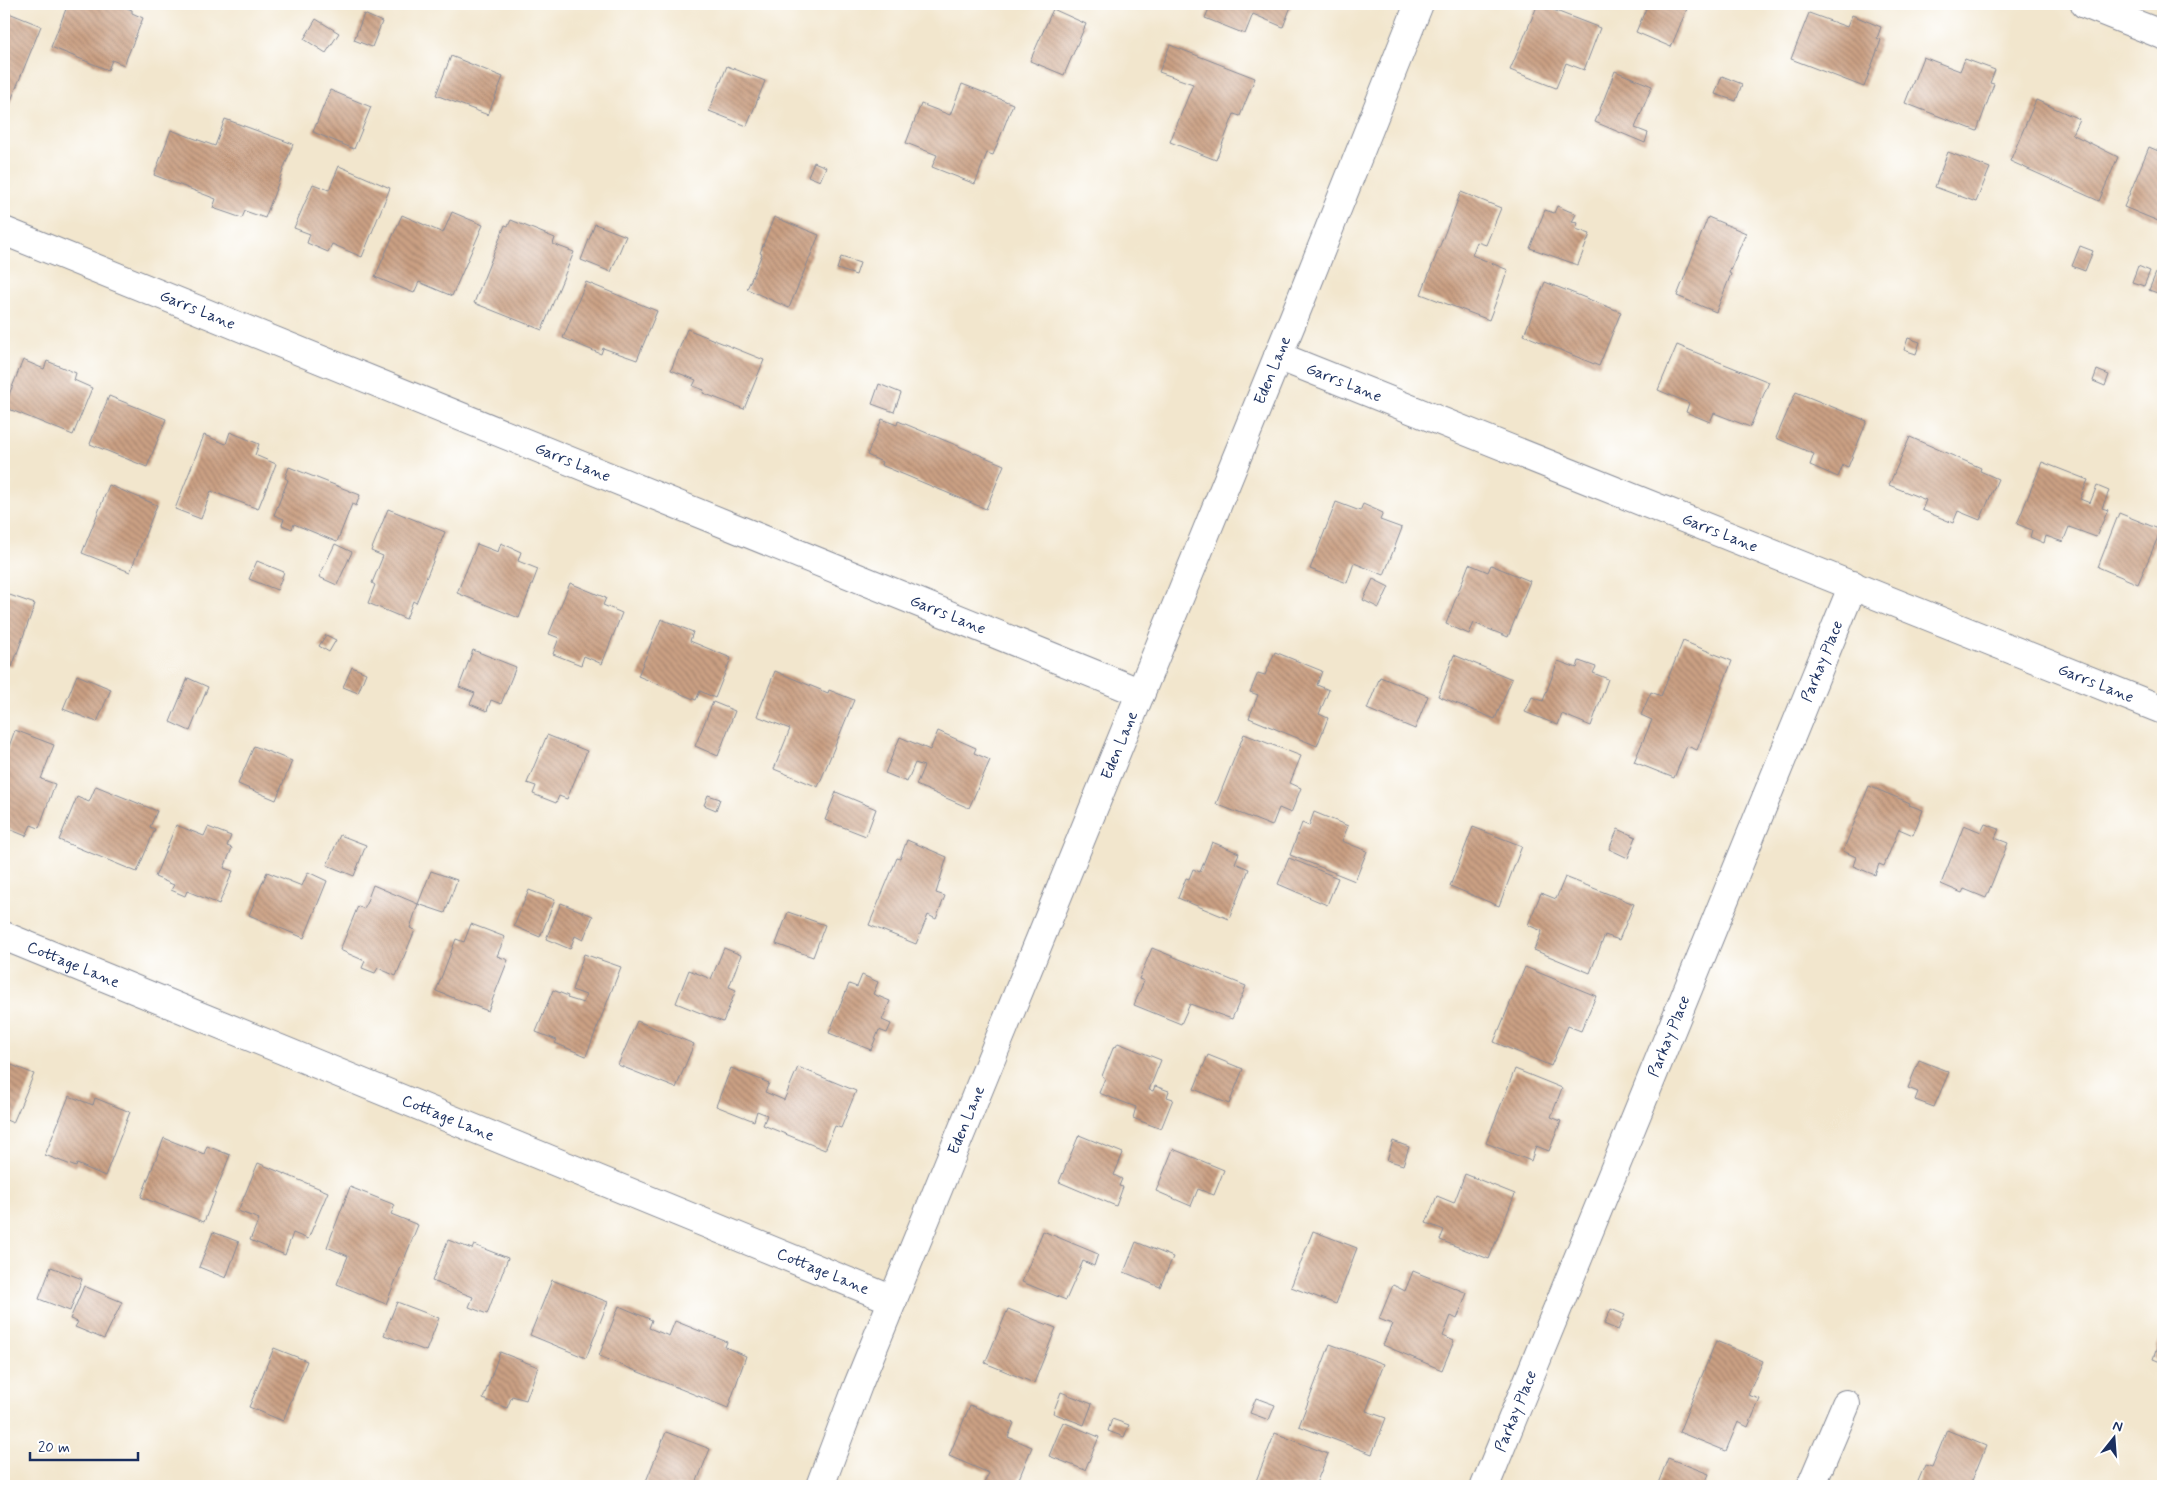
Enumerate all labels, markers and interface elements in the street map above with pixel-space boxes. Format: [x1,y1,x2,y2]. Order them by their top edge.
street label: Garrs Lane [157,285,239,334]
street label: Eden Lane [1249,333,1296,408]
street label: Garrs Lane [1303,358,1385,407]
street label: Garrs Lane [532,437,614,487]
street label: Garrs Lane [1679,508,1761,557]
street label: Garrs Lane [907,590,989,639]
street label: Parkay Place [1796,617,1848,705]
street label: Garrs Lane [2055,659,2137,708]
street label: Eden Lane [1096,708,1143,783]
street label: Cottage Lane [24,936,123,993]
street label: Parkay Place [1643,992,1695,1080]
street label: Eden Lane [943,1083,990,1158]
street label: Cottage Lane [399,1090,498,1146]
street label: Cottage Lane [774,1243,873,1300]
street label: Parkay Place [1490,1367,1542,1455]
north arrow [2090,1412,2140,1462]
text: N [2110,1417,2125,1436]
scale bar [30,1430,138,1462]
text: 20 m [38,1438,70,1458]

